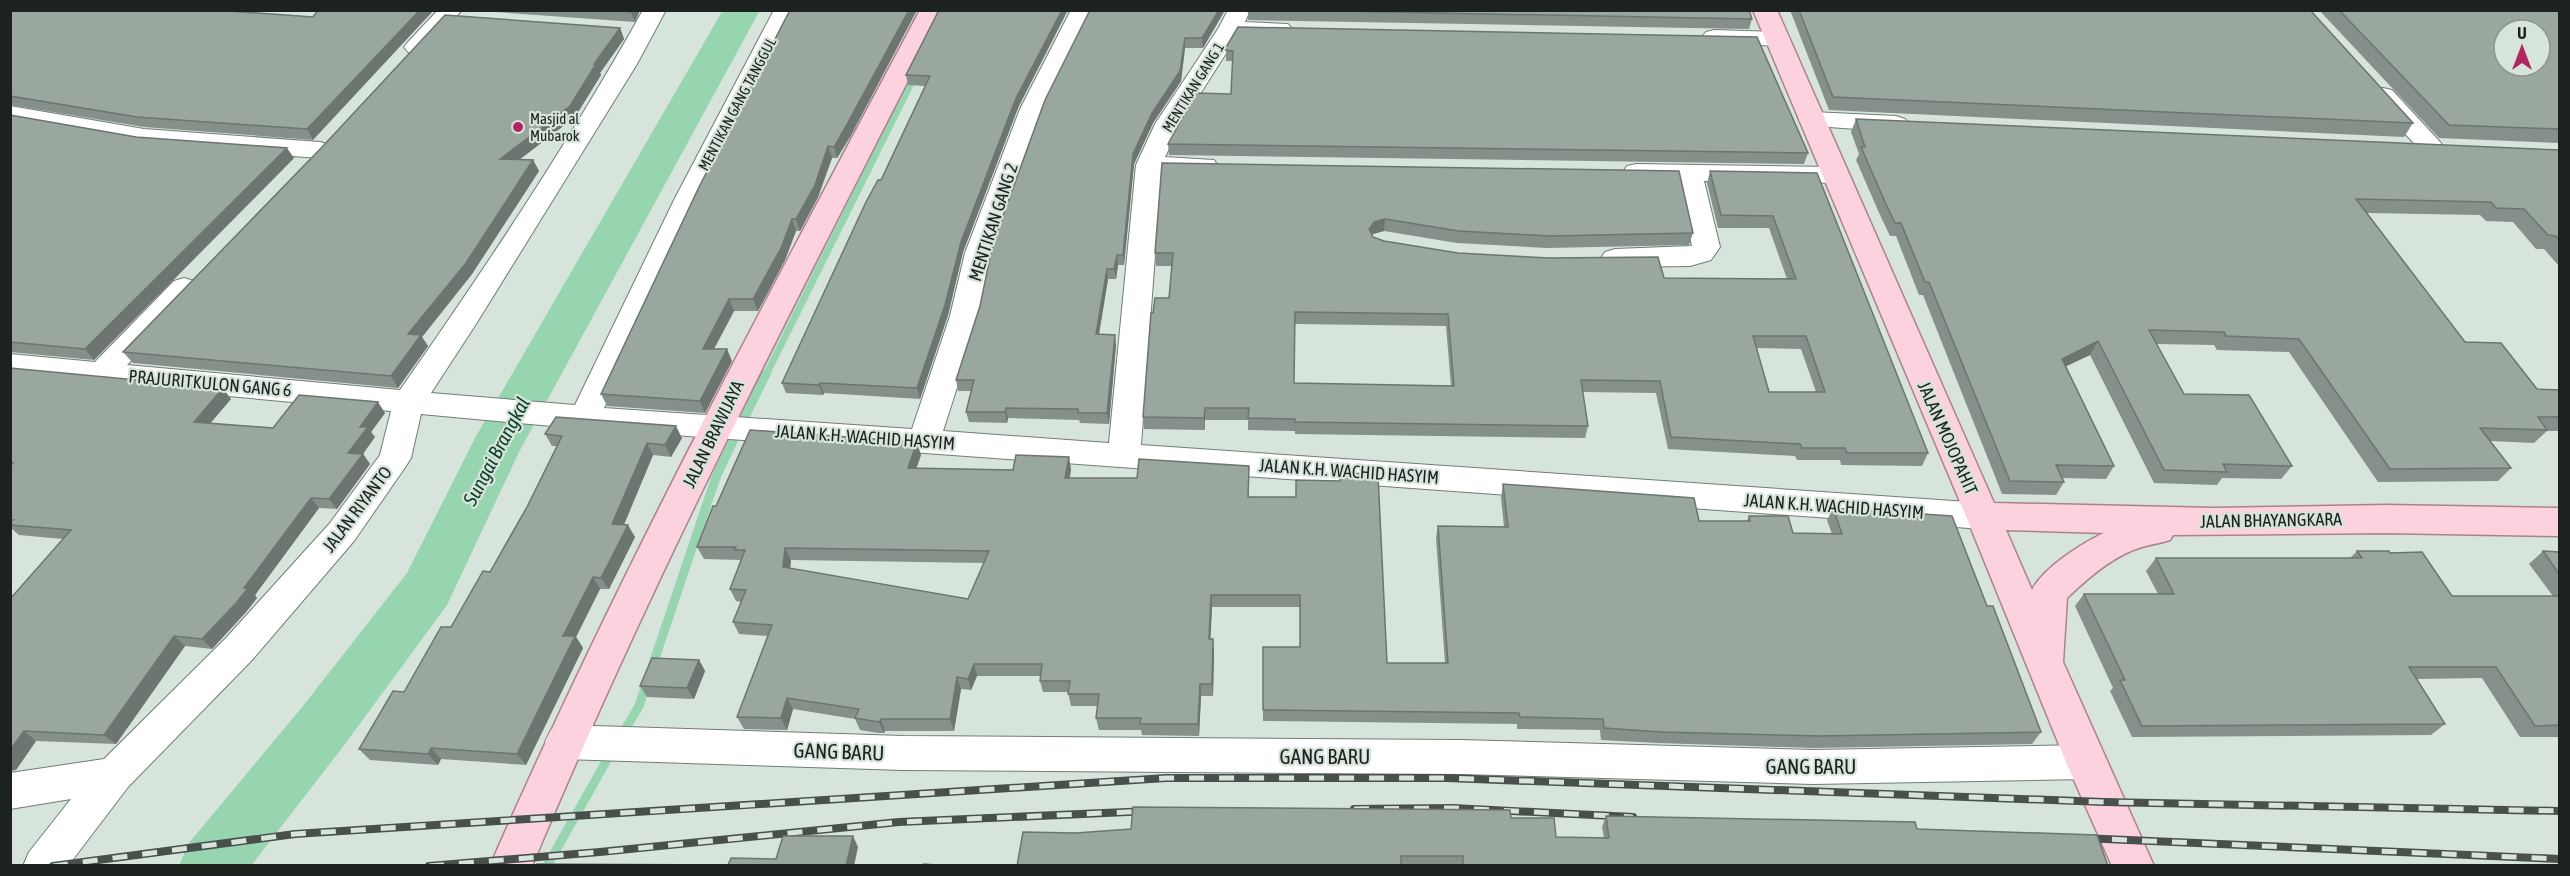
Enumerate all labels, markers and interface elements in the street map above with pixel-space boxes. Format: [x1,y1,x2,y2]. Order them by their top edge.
north arrow [2492,18,2552,78]
text: U [2517,24,2527,42]
street label: MENTIKAN GANG TANGGUL [695,34,779,173]
street label: MENTIKAN GANG 1 [1159,39,1227,135]
place label: Masjid al Mubarok [530,110,580,144]
marker: Masjid al Mubarok [511,120,525,134]
street label: MENTIKAN GANG 2 [964,160,1022,284]
street label: PRAJURITKULON GANG 6 [128,365,292,401]
street label: JALAN BRAWIJAYA [678,377,748,491]
street label: JALAN MOJOPAHIT [1914,378,1982,498]
water label: Sungai Brangkal [457,393,534,510]
street label: JALAN K.H. WACHID HASYIM [774,420,956,454]
street label: JALAN K.H. WACHID HASYIM [1258,454,1440,488]
street label: JALAN RIYANTO [318,462,396,556]
street label: JALAN K.H. WACHID HASYIM [1743,489,1925,523]
street label: JALAN BHAYANGKARA [2200,508,2342,532]
street label: GANG BARU [793,737,885,765]
street label: GANG BARU [1280,744,1370,768]
street label: GANG BARU [1766,754,1856,778]

